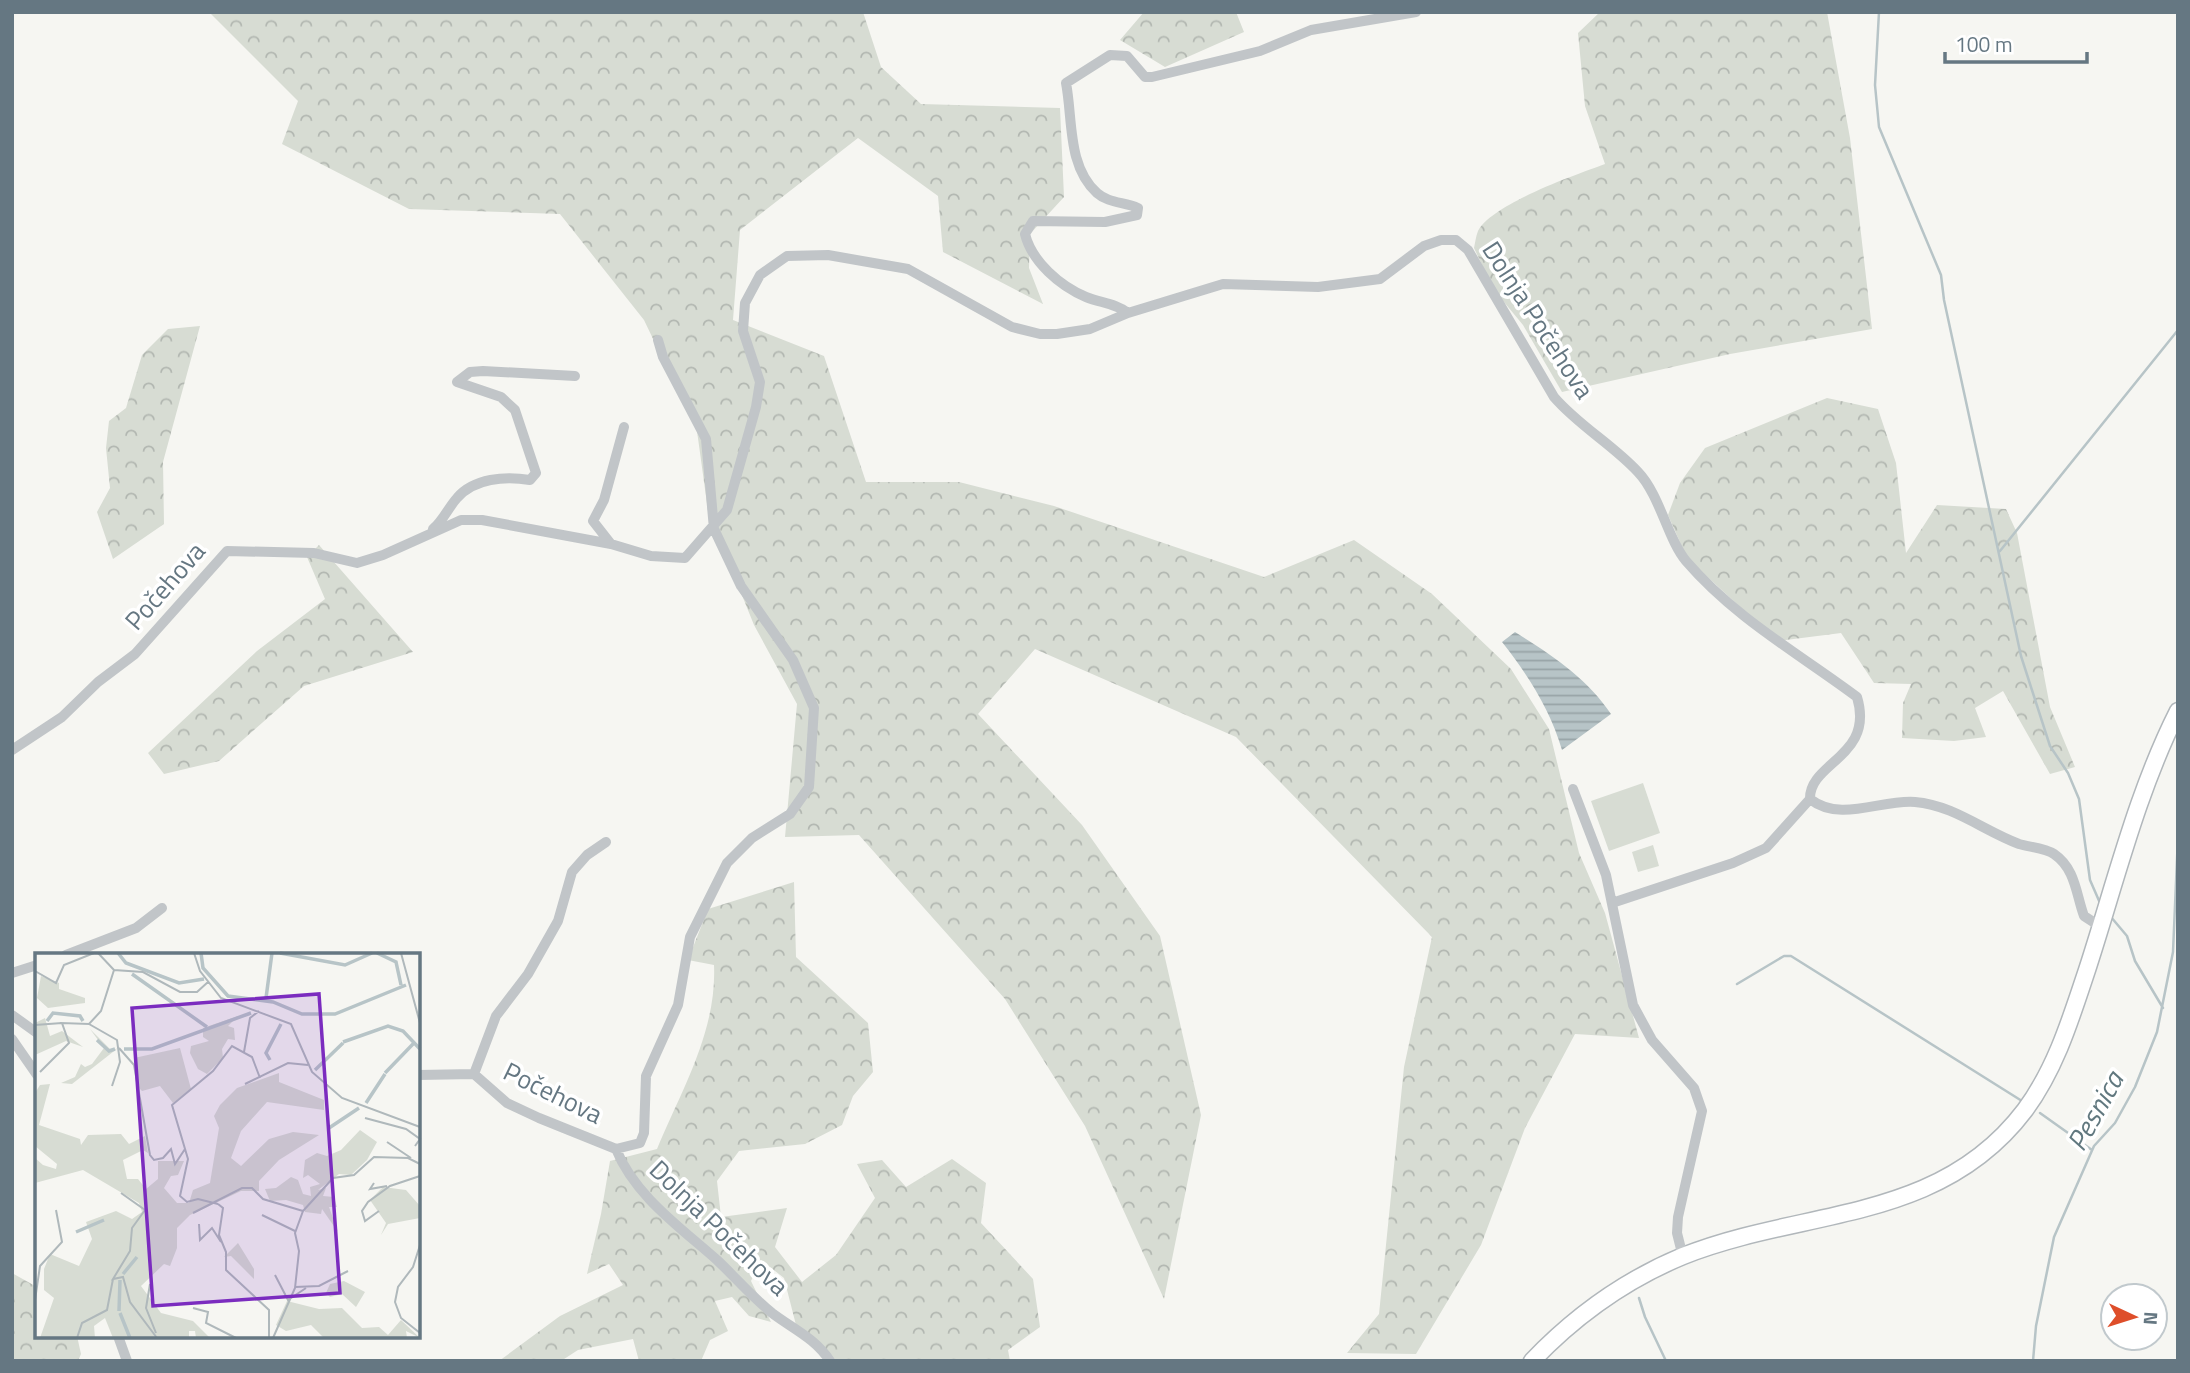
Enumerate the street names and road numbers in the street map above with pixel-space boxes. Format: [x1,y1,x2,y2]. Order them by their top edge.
street label: Dolnja Počehova [1473,233,1604,406]
street label: Počehova [115,533,214,639]
street label: Počehova [497,1052,609,1133]
street label: Dolnja Počehova [641,1151,798,1305]

